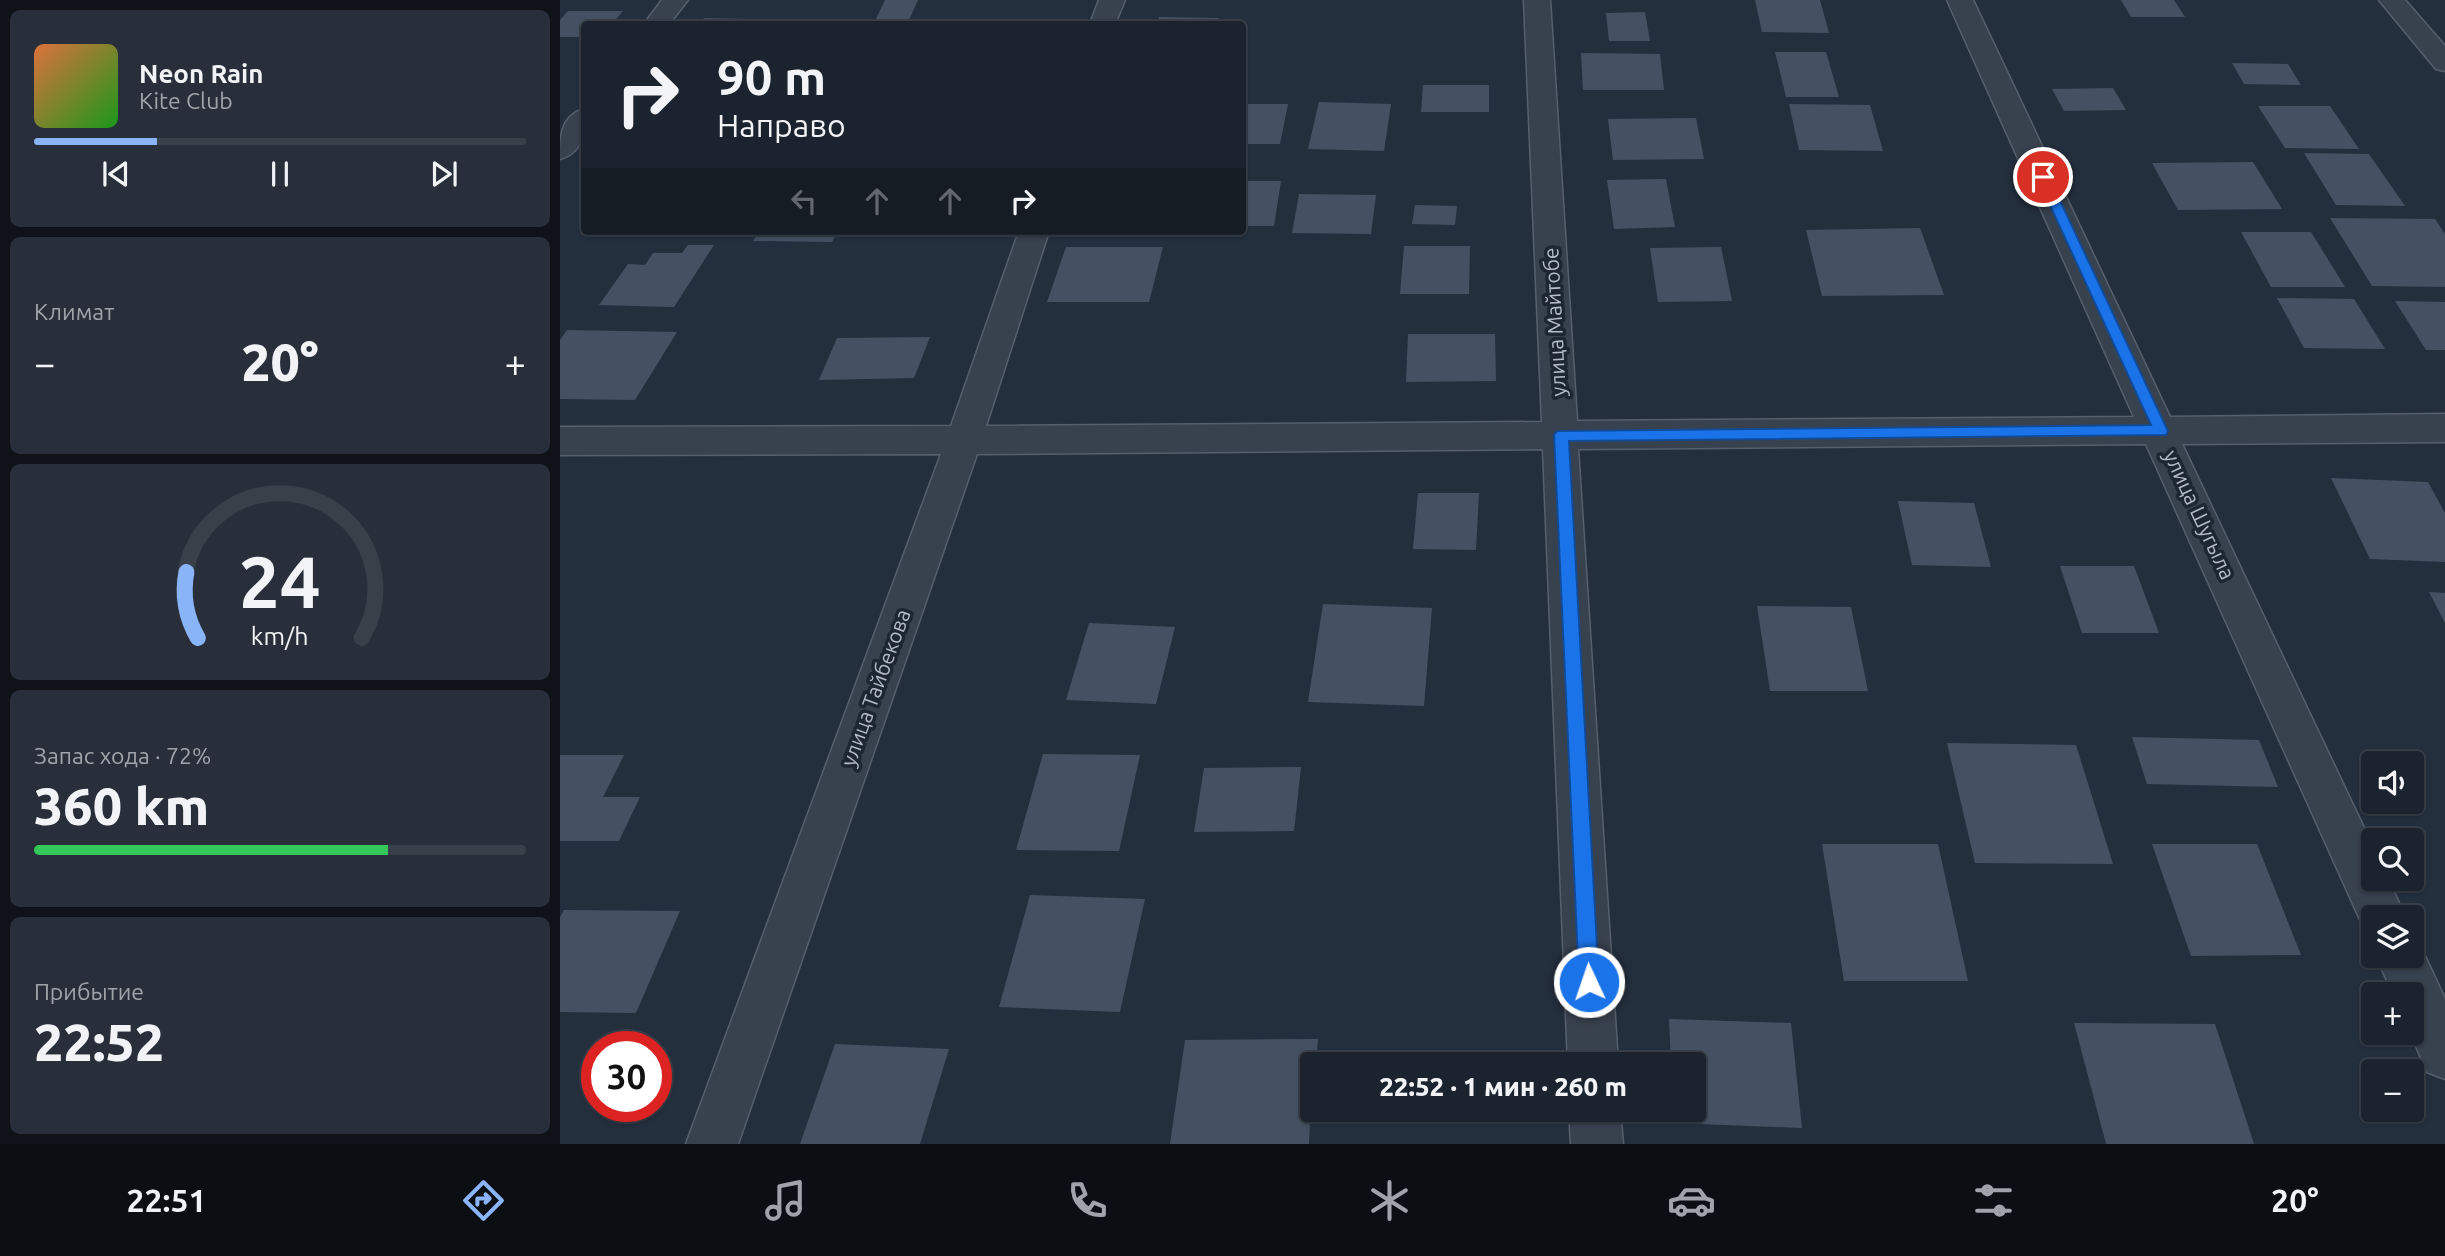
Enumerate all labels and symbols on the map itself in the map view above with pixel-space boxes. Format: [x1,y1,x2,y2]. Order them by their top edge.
pin [2013,147,2073,207]
street label: улица Майтобе [1538,247,1570,397]
street label: улица Шугыла [2159,446,2240,583]
street label: улица Тайбекова [836,606,915,769]
position arrow [1552,945,1626,1019]
speed limit sign: 30 [581,1031,672,1122]

